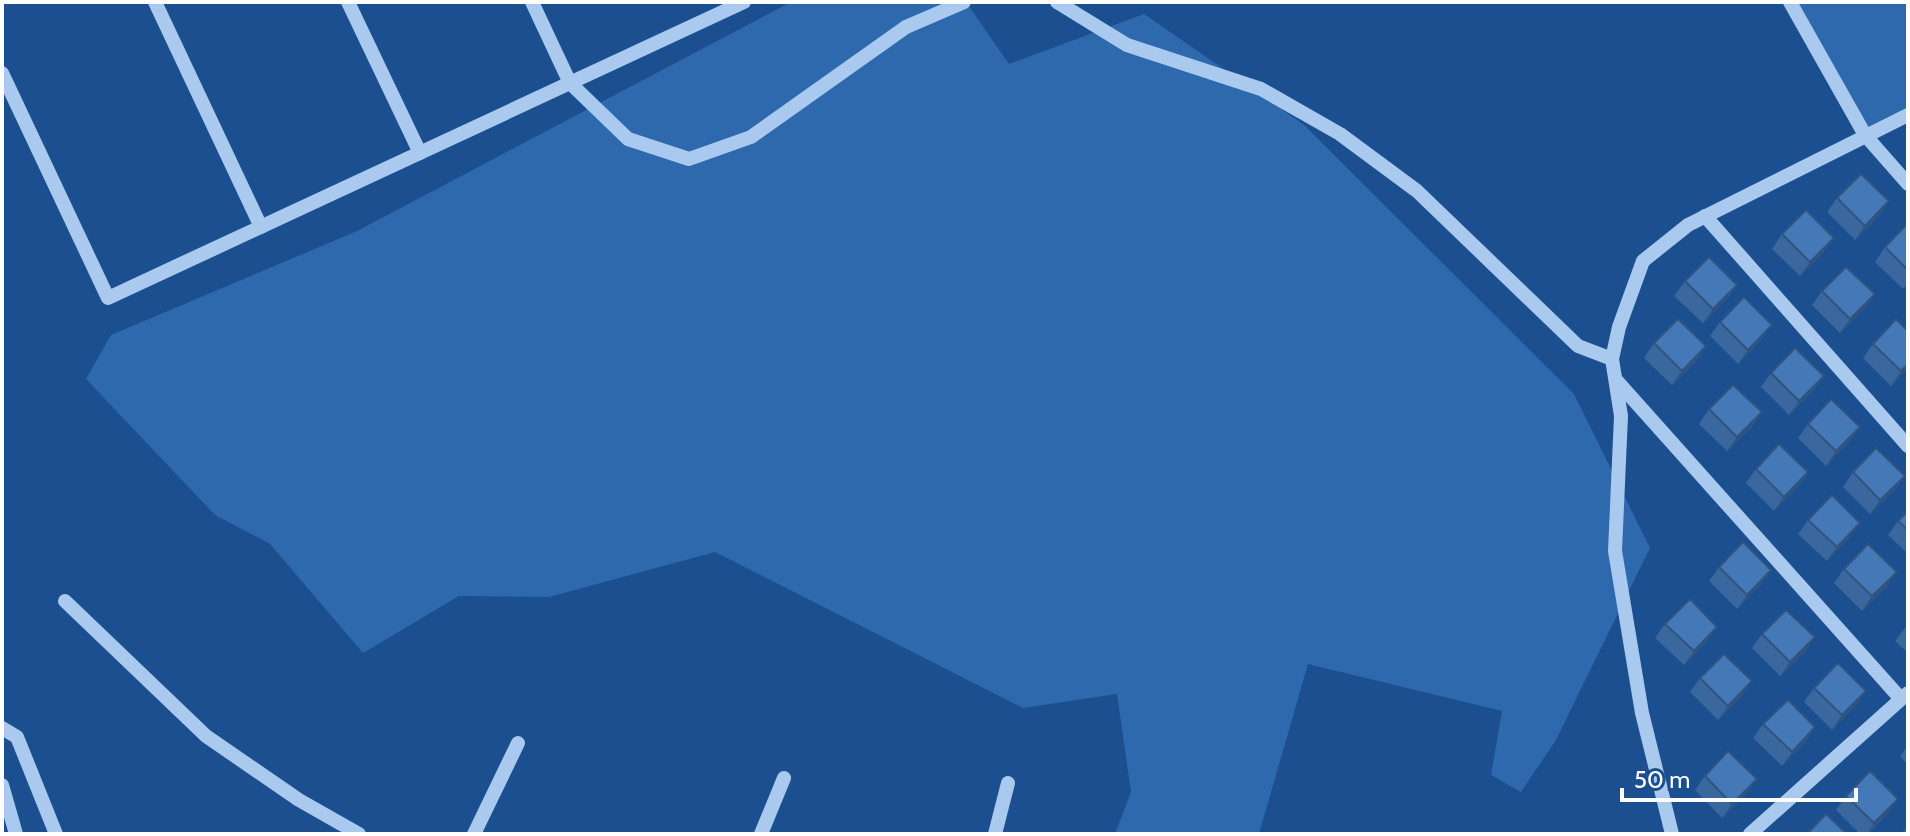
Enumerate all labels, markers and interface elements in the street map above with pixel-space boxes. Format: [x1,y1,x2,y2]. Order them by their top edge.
scale bar [1622,752,1856,802]
text: 50 m [1634,765,1690,794]

